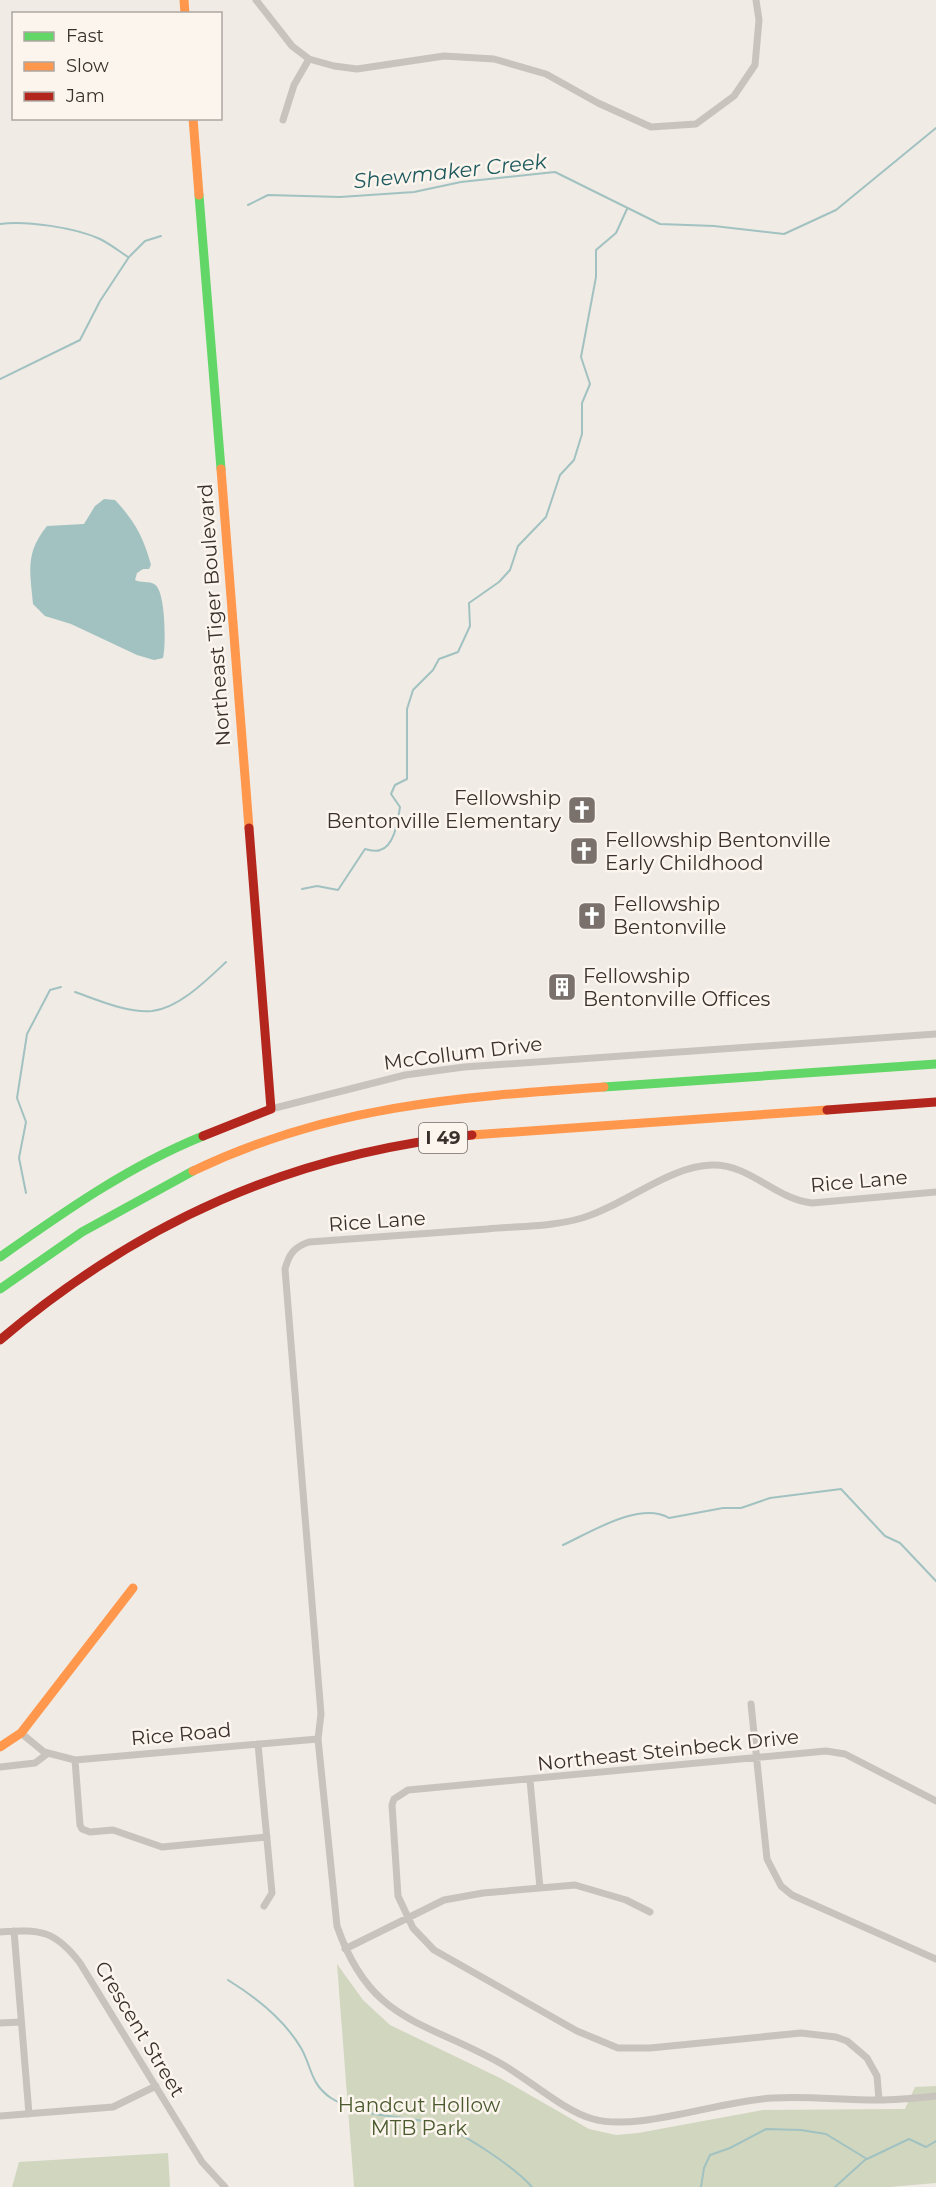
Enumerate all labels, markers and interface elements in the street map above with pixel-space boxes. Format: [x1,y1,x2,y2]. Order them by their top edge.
legend [12,12,222,120]
text: Fast [66,25,104,47]
text: Slow [66,55,109,77]
text: Jam [65,85,105,107]
water label: Shewmaker Creek [352,148,549,194]
street label: Northeast Tiger Boulevard [193,483,235,747]
place label: Fellowship Bentonville Elementary [327,786,561,833]
church icon: Fellowship Bentonville Elementary [566,794,598,826]
place label: Fellowship Bentonville Early Childhood [605,828,831,875]
church icon: Fellowship Bentonville Early Childhood [568,835,600,867]
place label: Fellowship Bentonville [613,892,726,939]
church icon: Fellowship Bentonville [576,900,608,932]
place label: Fellowship Bentonville Offices [583,964,770,1011]
building icon: Fellowship Bentonville Offices [546,971,578,1003]
street label: McCollum Drive [382,1031,544,1075]
road number: I 49 [419,1123,467,1153]
street label: Rice Lane [809,1165,909,1197]
street label: Rice Lane [328,1206,426,1236]
street label: Rice Road [130,1718,232,1750]
street label: Northeast Steinbeck Drive [536,1724,800,1776]
street label: Crescent Street [90,1957,190,2101]
park label: Handcut Hollow MTB Park [338,2093,501,2140]

